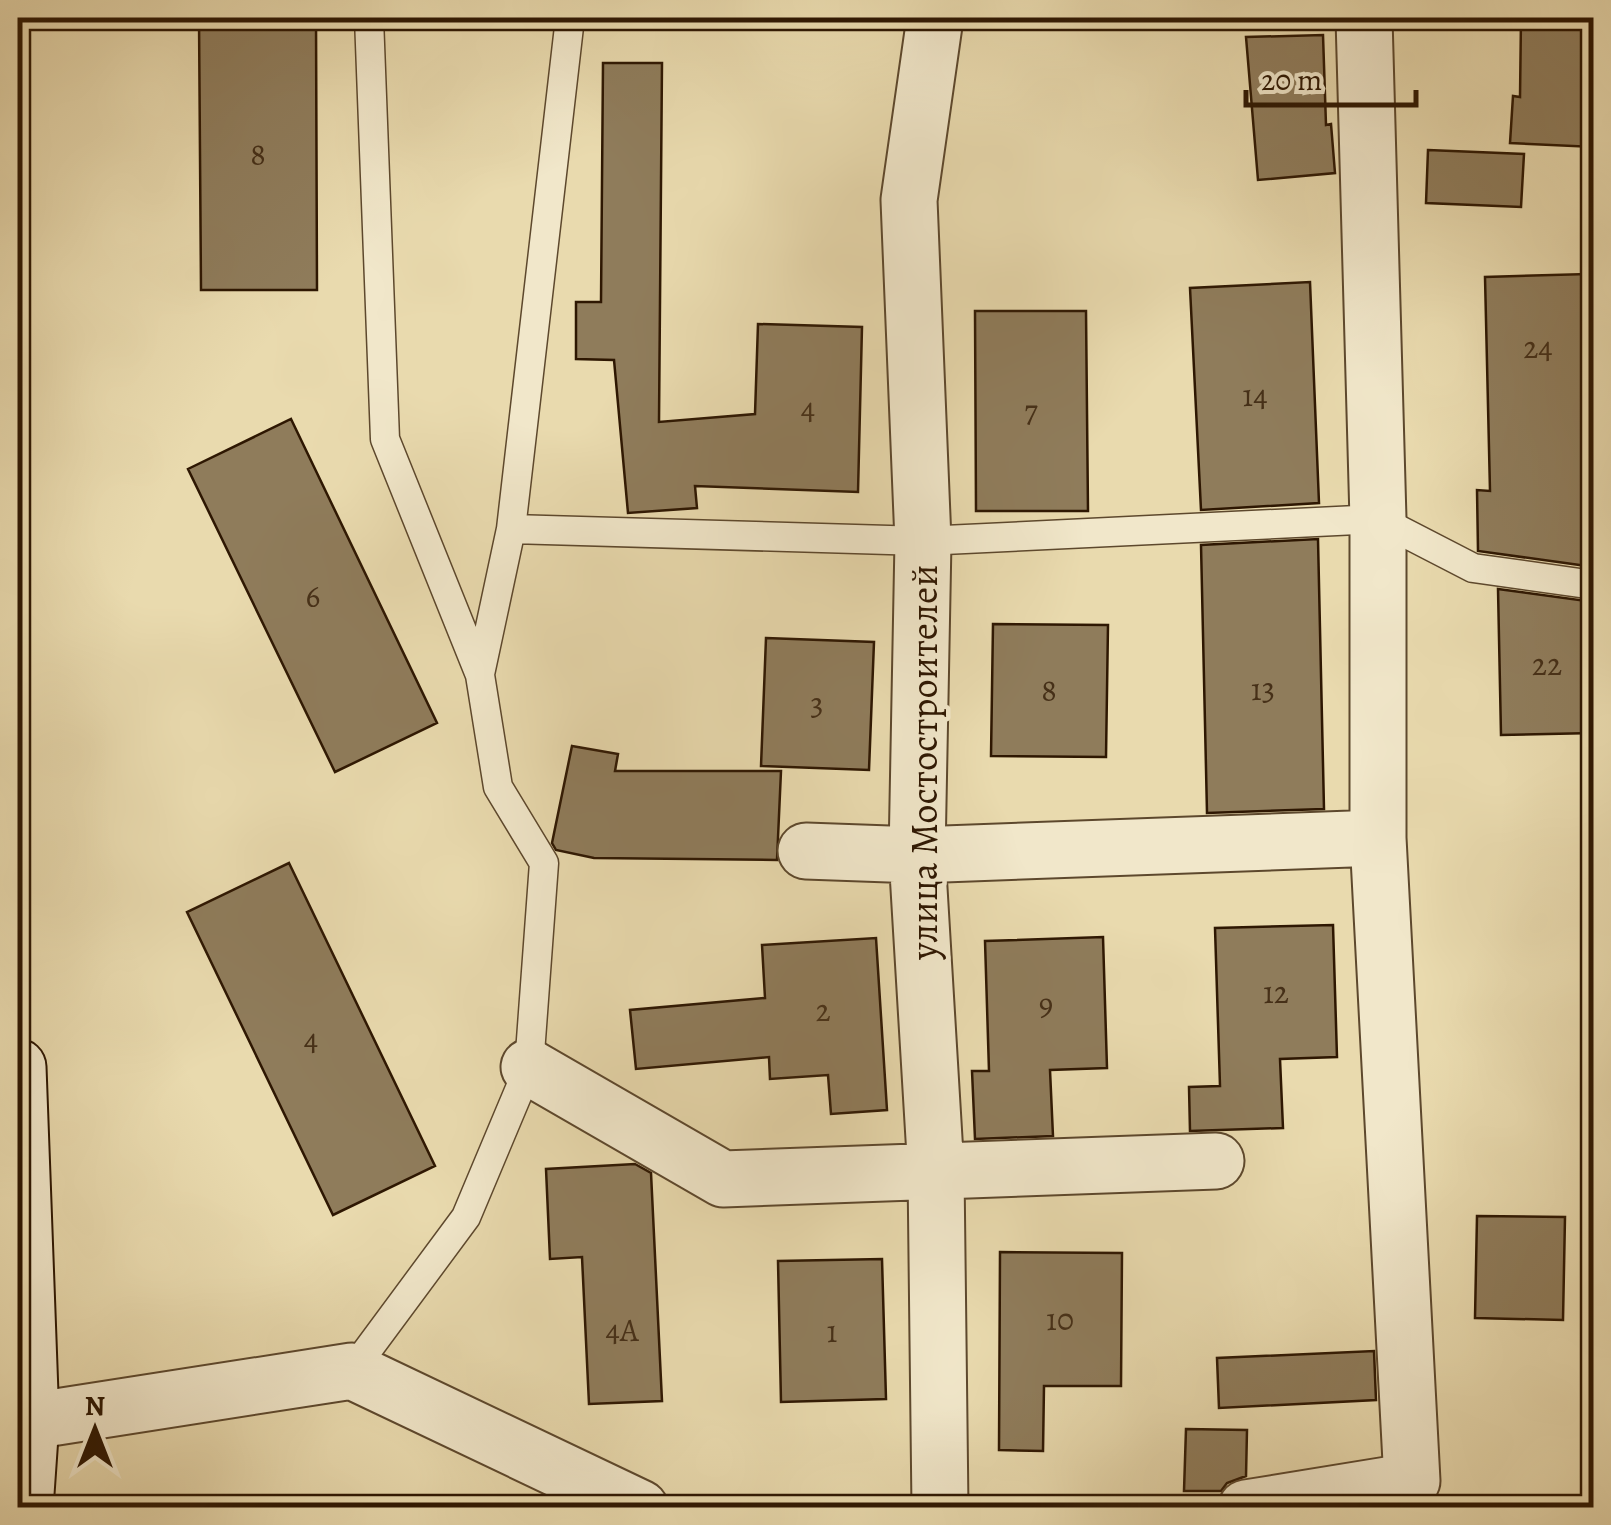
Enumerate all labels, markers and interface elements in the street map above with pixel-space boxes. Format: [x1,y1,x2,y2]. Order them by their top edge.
scale bar [1246,45,1416,107]
text: 20 m [1261,60,1322,100]
house number: 8 [250,132,266,176]
house number: 24 [1523,325,1553,369]
house number: 14 [1242,373,1268,417]
house number: 4 [801,386,815,430]
house number: 7 [1024,389,1038,433]
street label: улица Мостостроителей [898,564,950,961]
house number: 6 [306,574,320,618]
house number: 22 [1532,642,1562,686]
house number: 13 [1251,667,1275,711]
house number: 8 [1041,668,1057,712]
house number: 3 [810,682,824,726]
house number: 12 [1263,970,1289,1014]
house number: 9 [1039,982,1053,1026]
house number: 2 [815,988,831,1032]
house number: 4 [304,1017,318,1061]
house number: 10 [1046,1297,1074,1341]
house number: 4А [605,1308,640,1352]
house number: 1 [827,1309,838,1353]
north arrow [45,1380,145,1480]
text: N [85,1387,105,1425]

